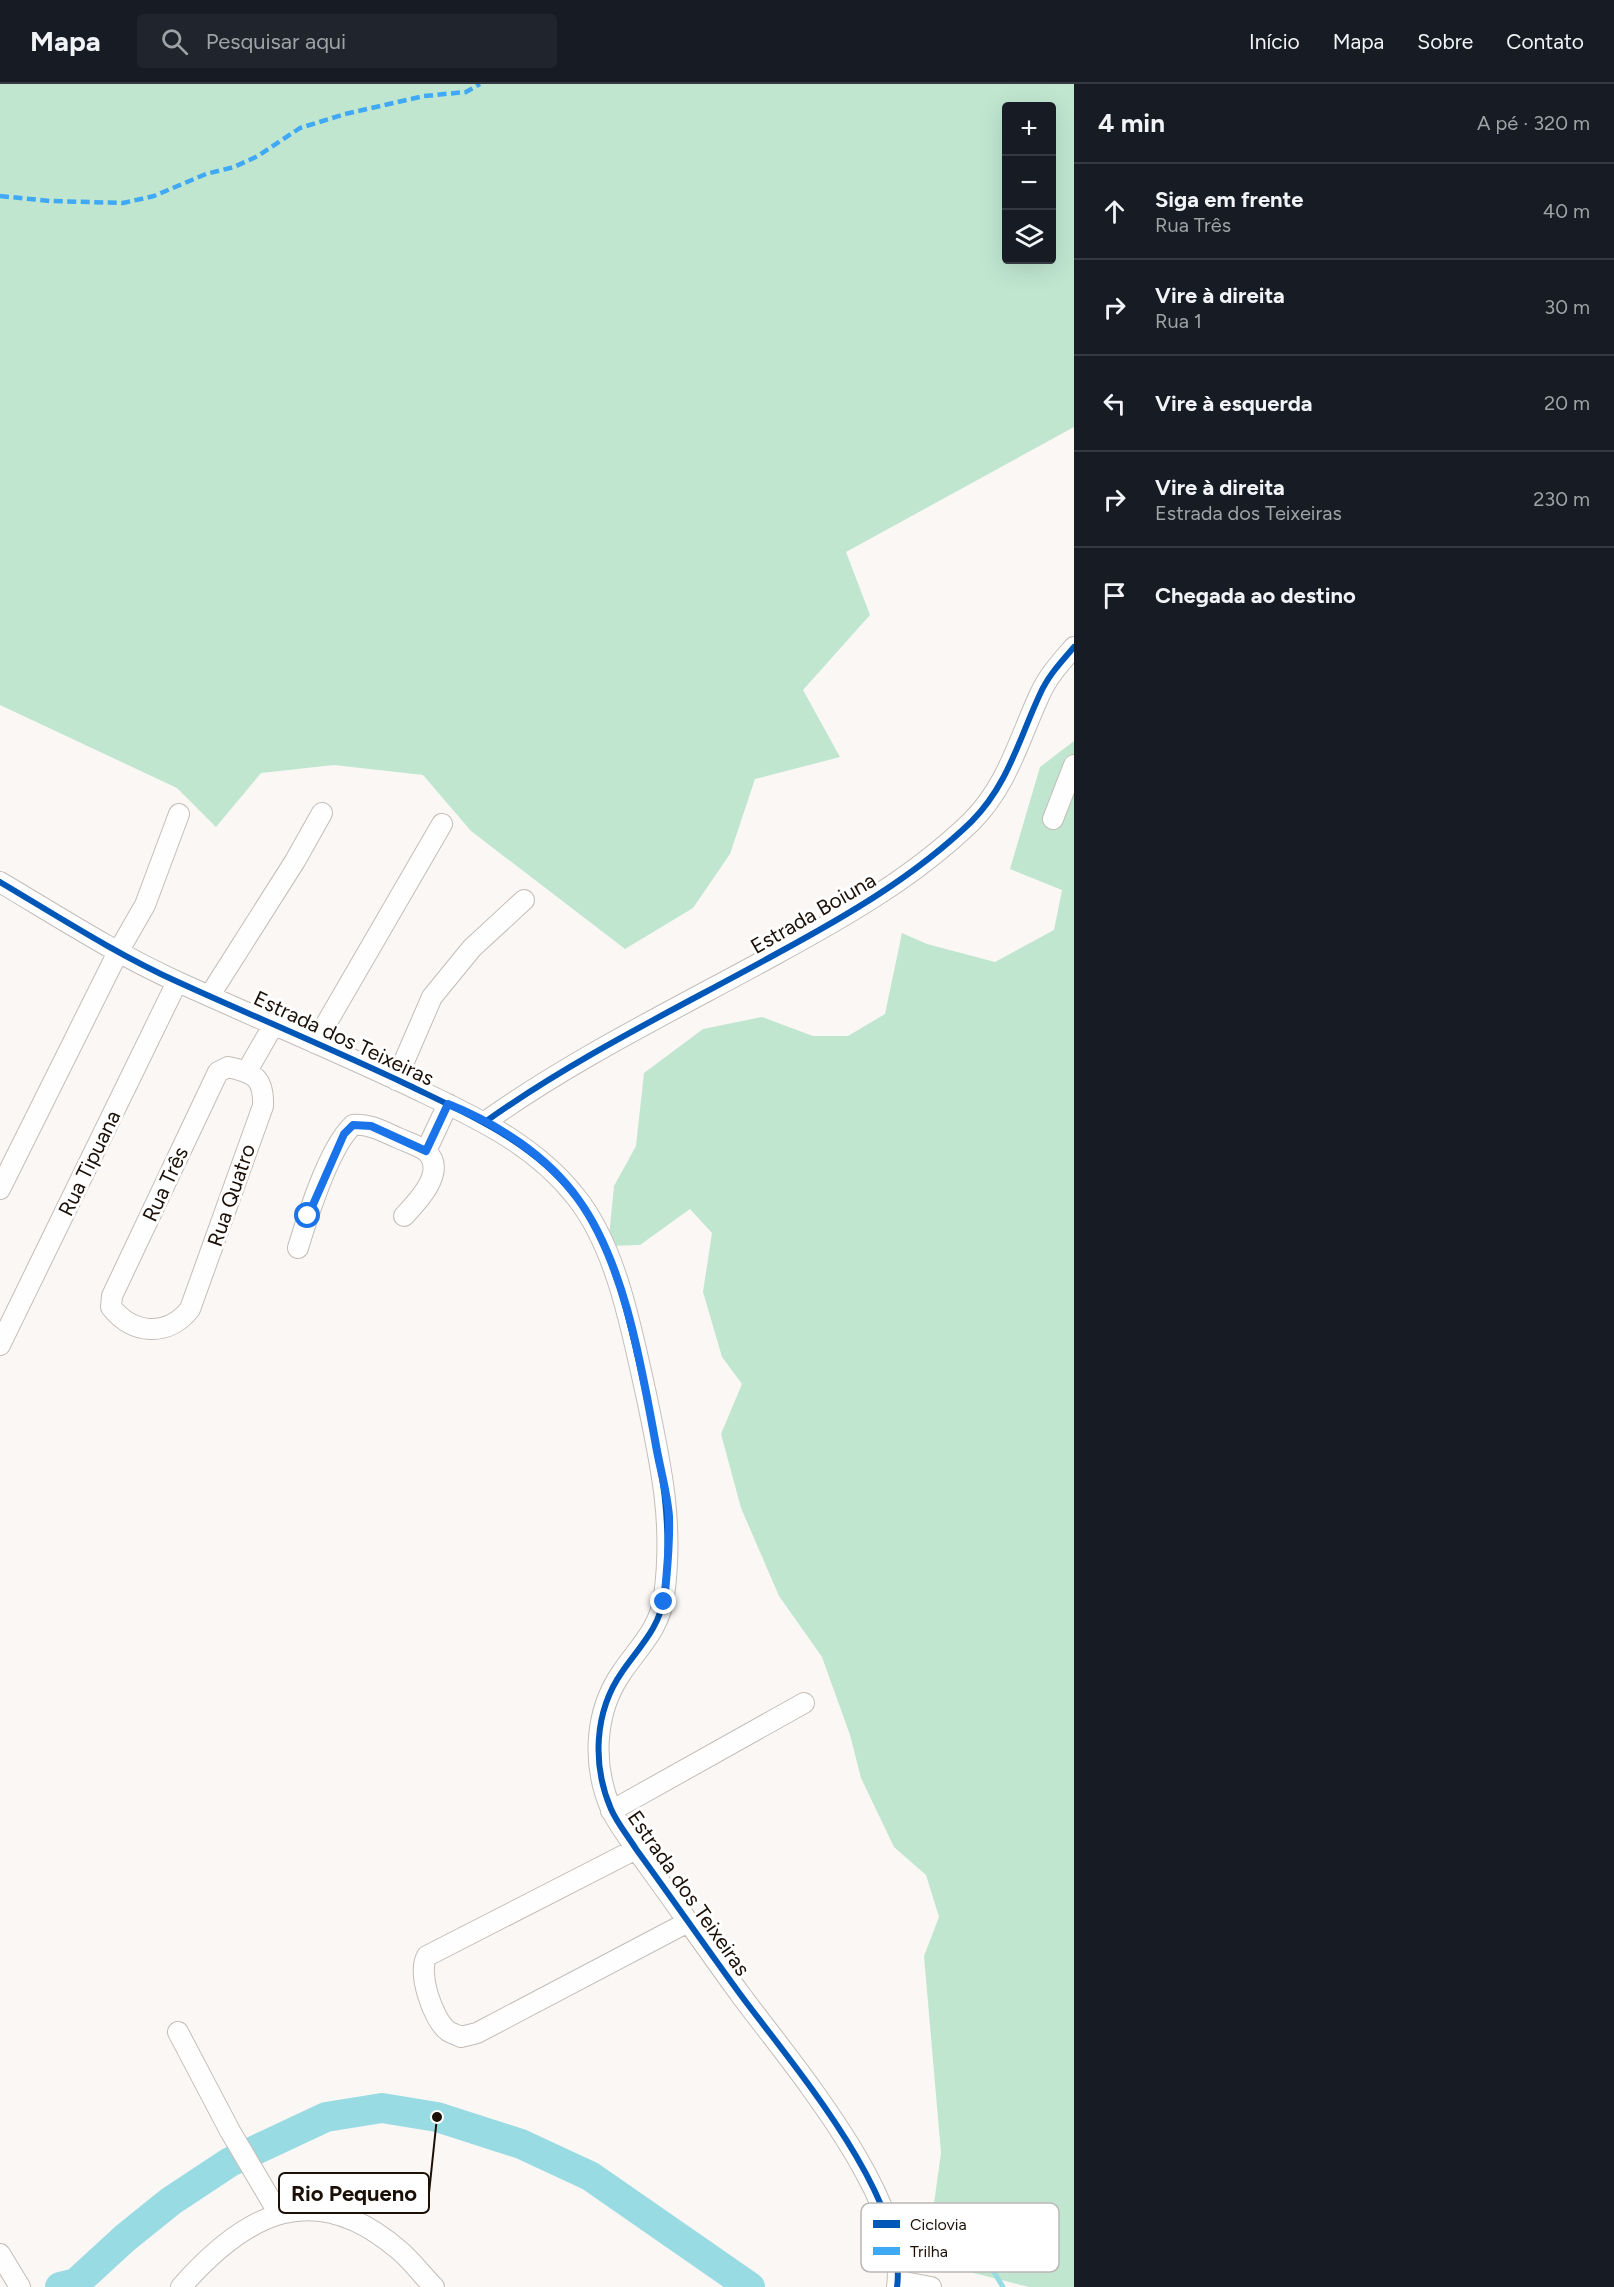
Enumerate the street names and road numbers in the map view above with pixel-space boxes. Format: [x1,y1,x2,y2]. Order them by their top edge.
street label: Estrada Boiuna [746,867,880,959]
street label: Estrada dos Teixeiras [250,985,438,1091]
street label: Rua Tipuana [53,1106,125,1220]
street label: Rua Quatro [202,1140,260,1250]
street label: Rua Três [137,1143,193,1225]
street label: Estrada dos Teixeiras [623,1806,755,1980]

